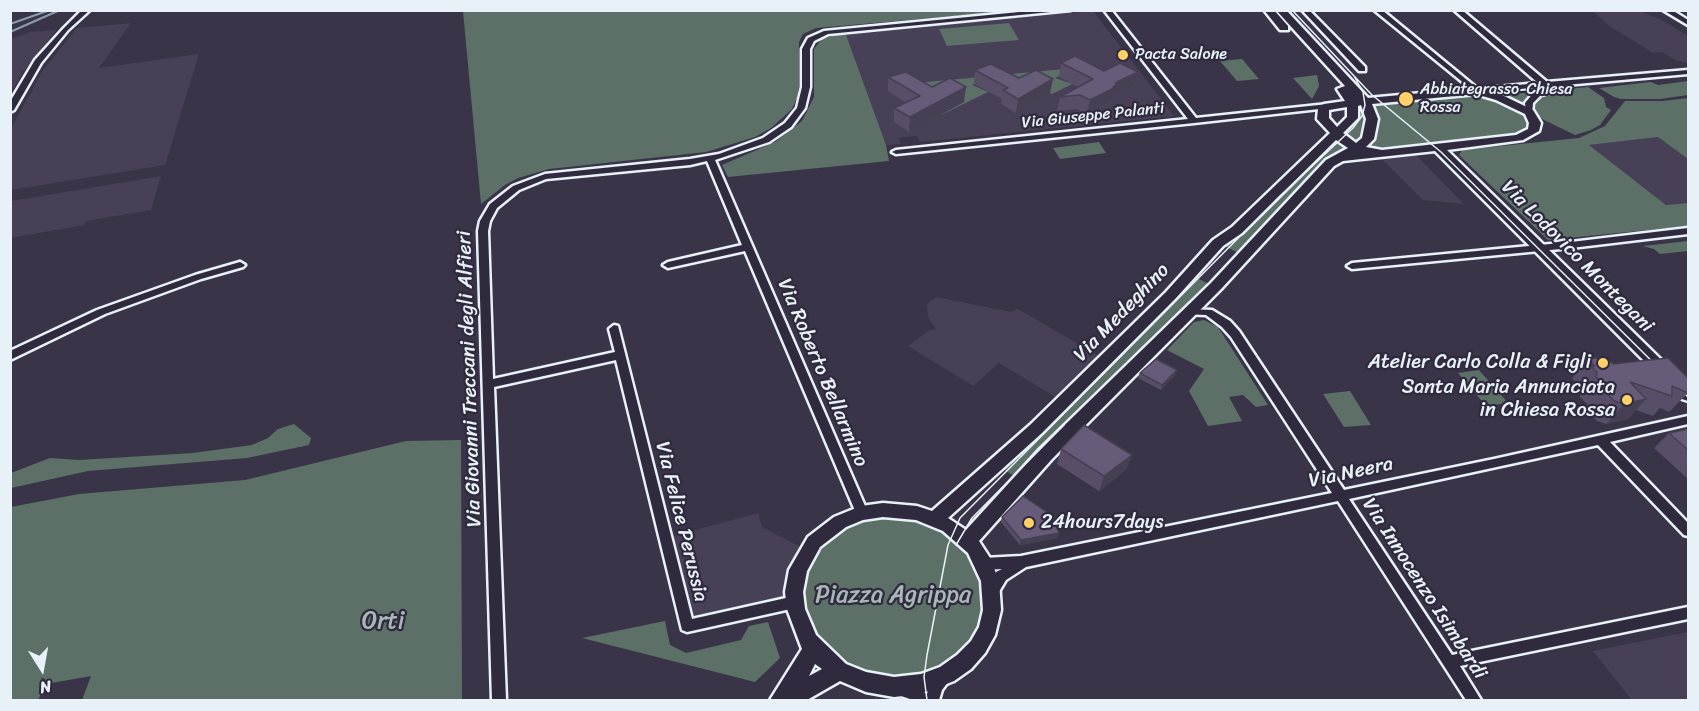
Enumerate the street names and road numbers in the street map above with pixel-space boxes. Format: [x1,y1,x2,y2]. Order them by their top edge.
street label: Via Giuseppe Palanti [1021,99,1165,133]
street label: Via Lodovico Montegani [1496,176,1658,338]
street label: Via Giovanni Treccani degli Alfieri [453,230,487,528]
street label: Via Medeghino [1069,259,1175,367]
street label: Via Roberto Bellarmino [772,275,872,471]
street label: Via Felice Perussia [649,439,713,605]
street label: Via Neera [1307,452,1395,494]
street label: Via Innocenzo Isimbardi [1357,494,1491,684]

